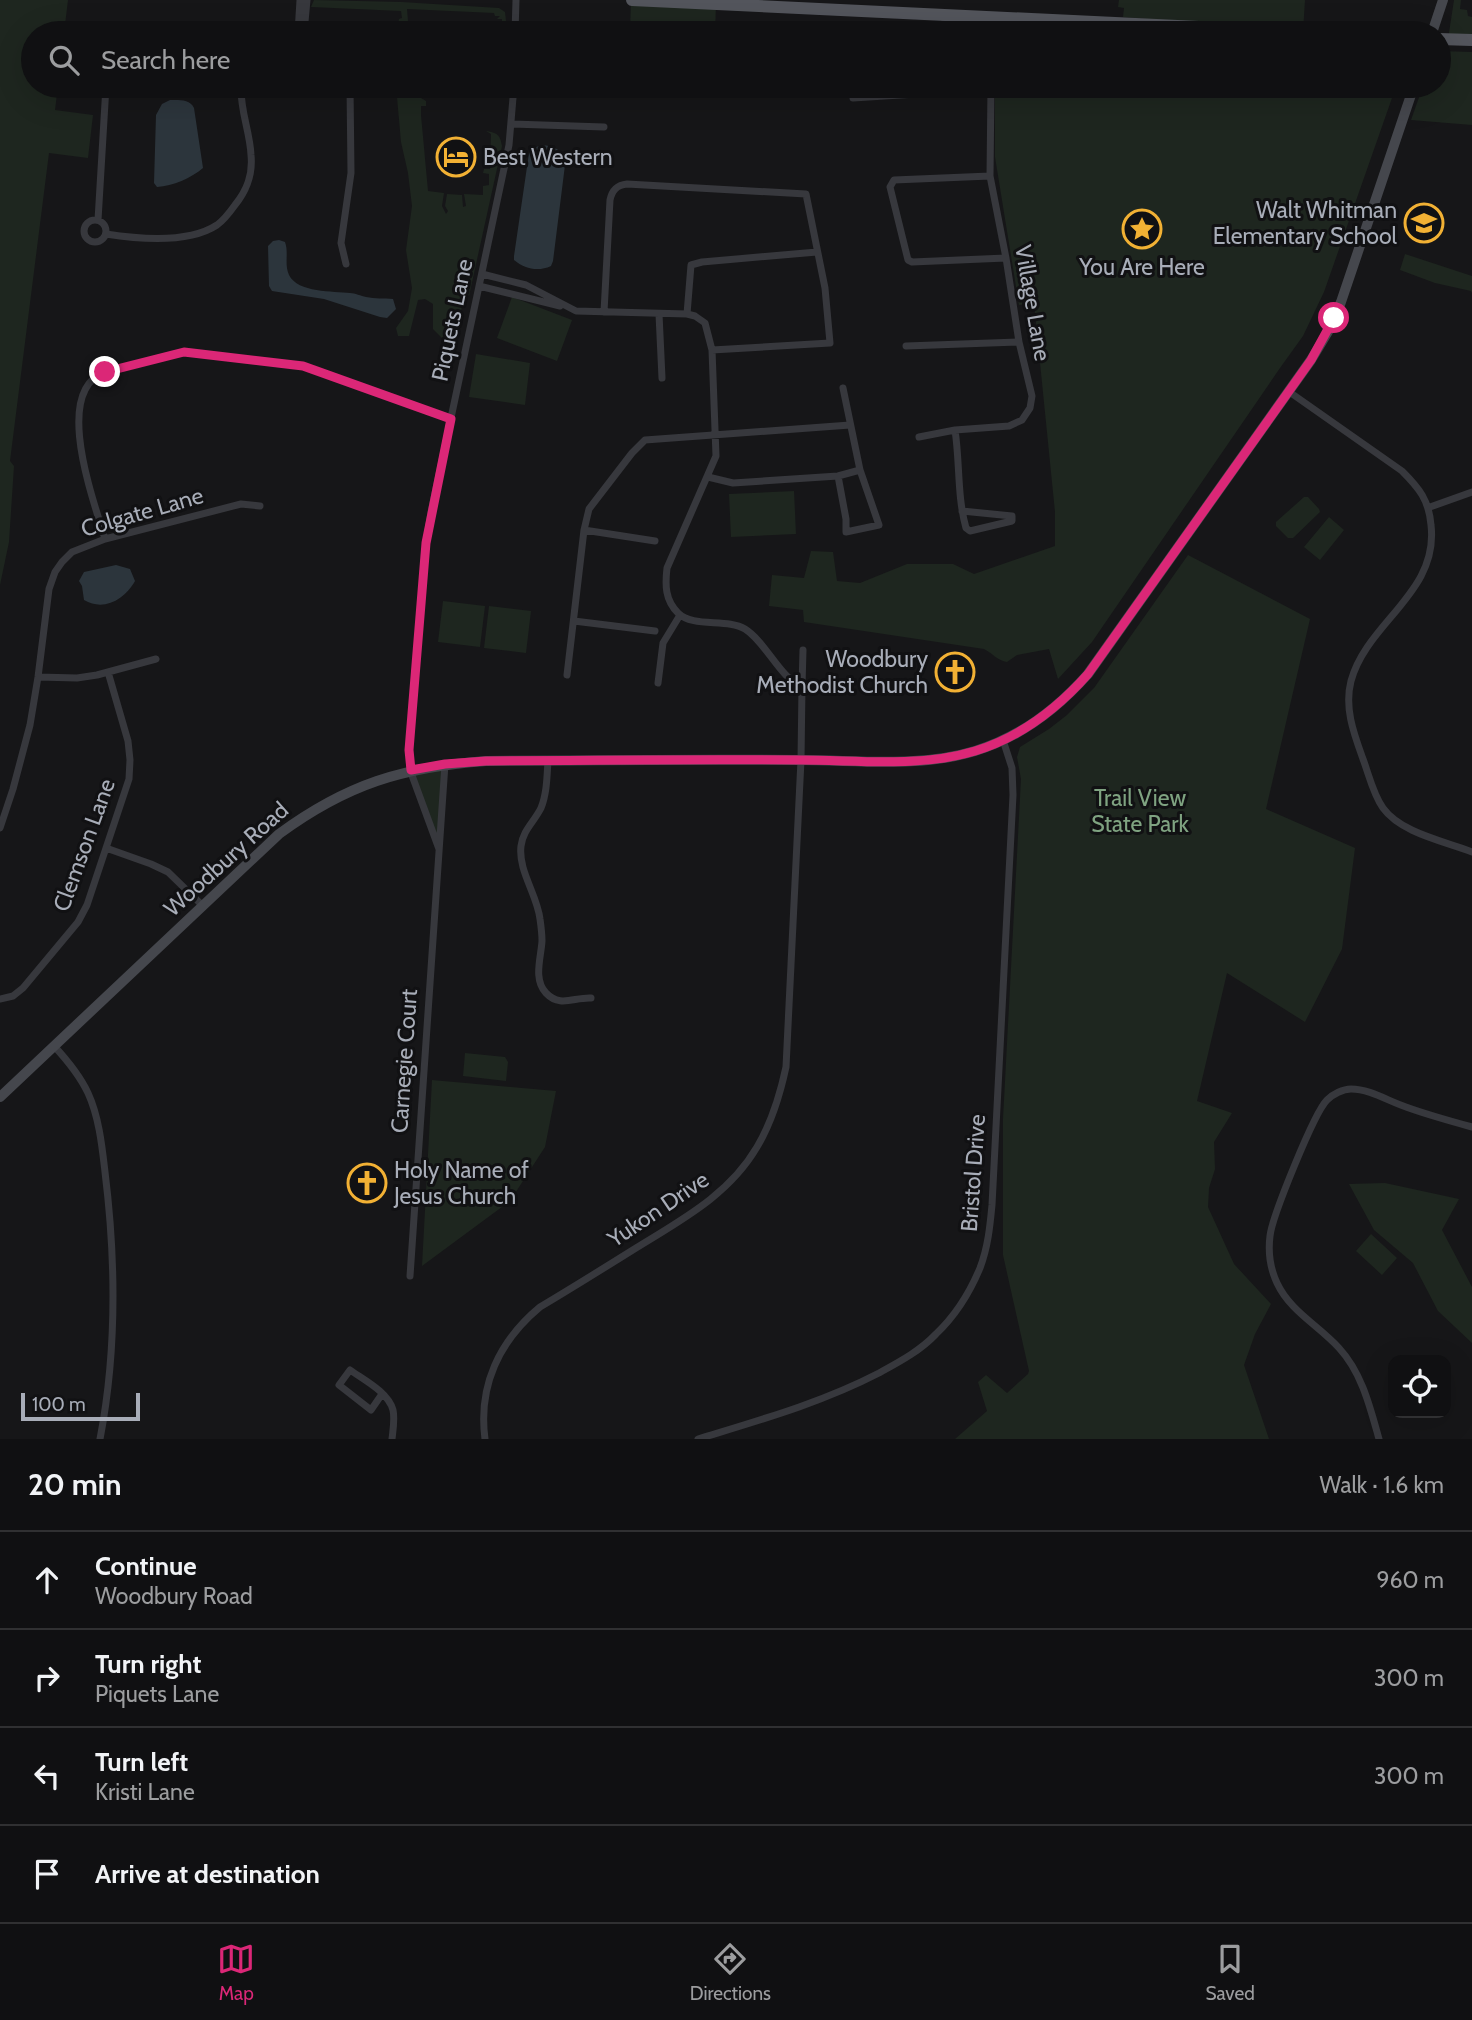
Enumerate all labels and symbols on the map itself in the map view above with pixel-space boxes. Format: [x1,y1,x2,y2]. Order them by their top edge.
hotel icon: Best Western [435,136,477,178]
place label: Best Western [483,143,613,171]
place label: Walt Whitman Elementary School [1213,196,1398,250]
school or university icon: Walt Whitman Elementary School [1403,202,1445,244]
place icon: You Are Here [1121,208,1163,250]
street label: Village Lane [1009,243,1057,363]
place label: You Are Here [1078,253,1205,281]
street label: Piquets Lane [425,256,479,384]
route start [1318,302,1349,333]
route end [89,356,120,387]
street label: Colgate Lane [78,481,207,543]
place label: Woodbury Methodist Church [756,645,928,699]
church icon: Woodbury Methodist Church [934,651,976,693]
street label: Clemson Lane [47,775,121,915]
park label: Trail View State Park [1091,784,1190,838]
street label: Woodbury Road [158,796,294,922]
street label: Carnegie Court [385,988,423,1134]
street label: Bristol Drive [955,1113,991,1233]
place label: Holy Name of Jesus Church [393,1156,529,1210]
church icon: Holy Name of Jesus Church [346,1162,388,1204]
street label: Yukon Drive [601,1165,714,1254]
scale bar [21,1390,140,1422]

